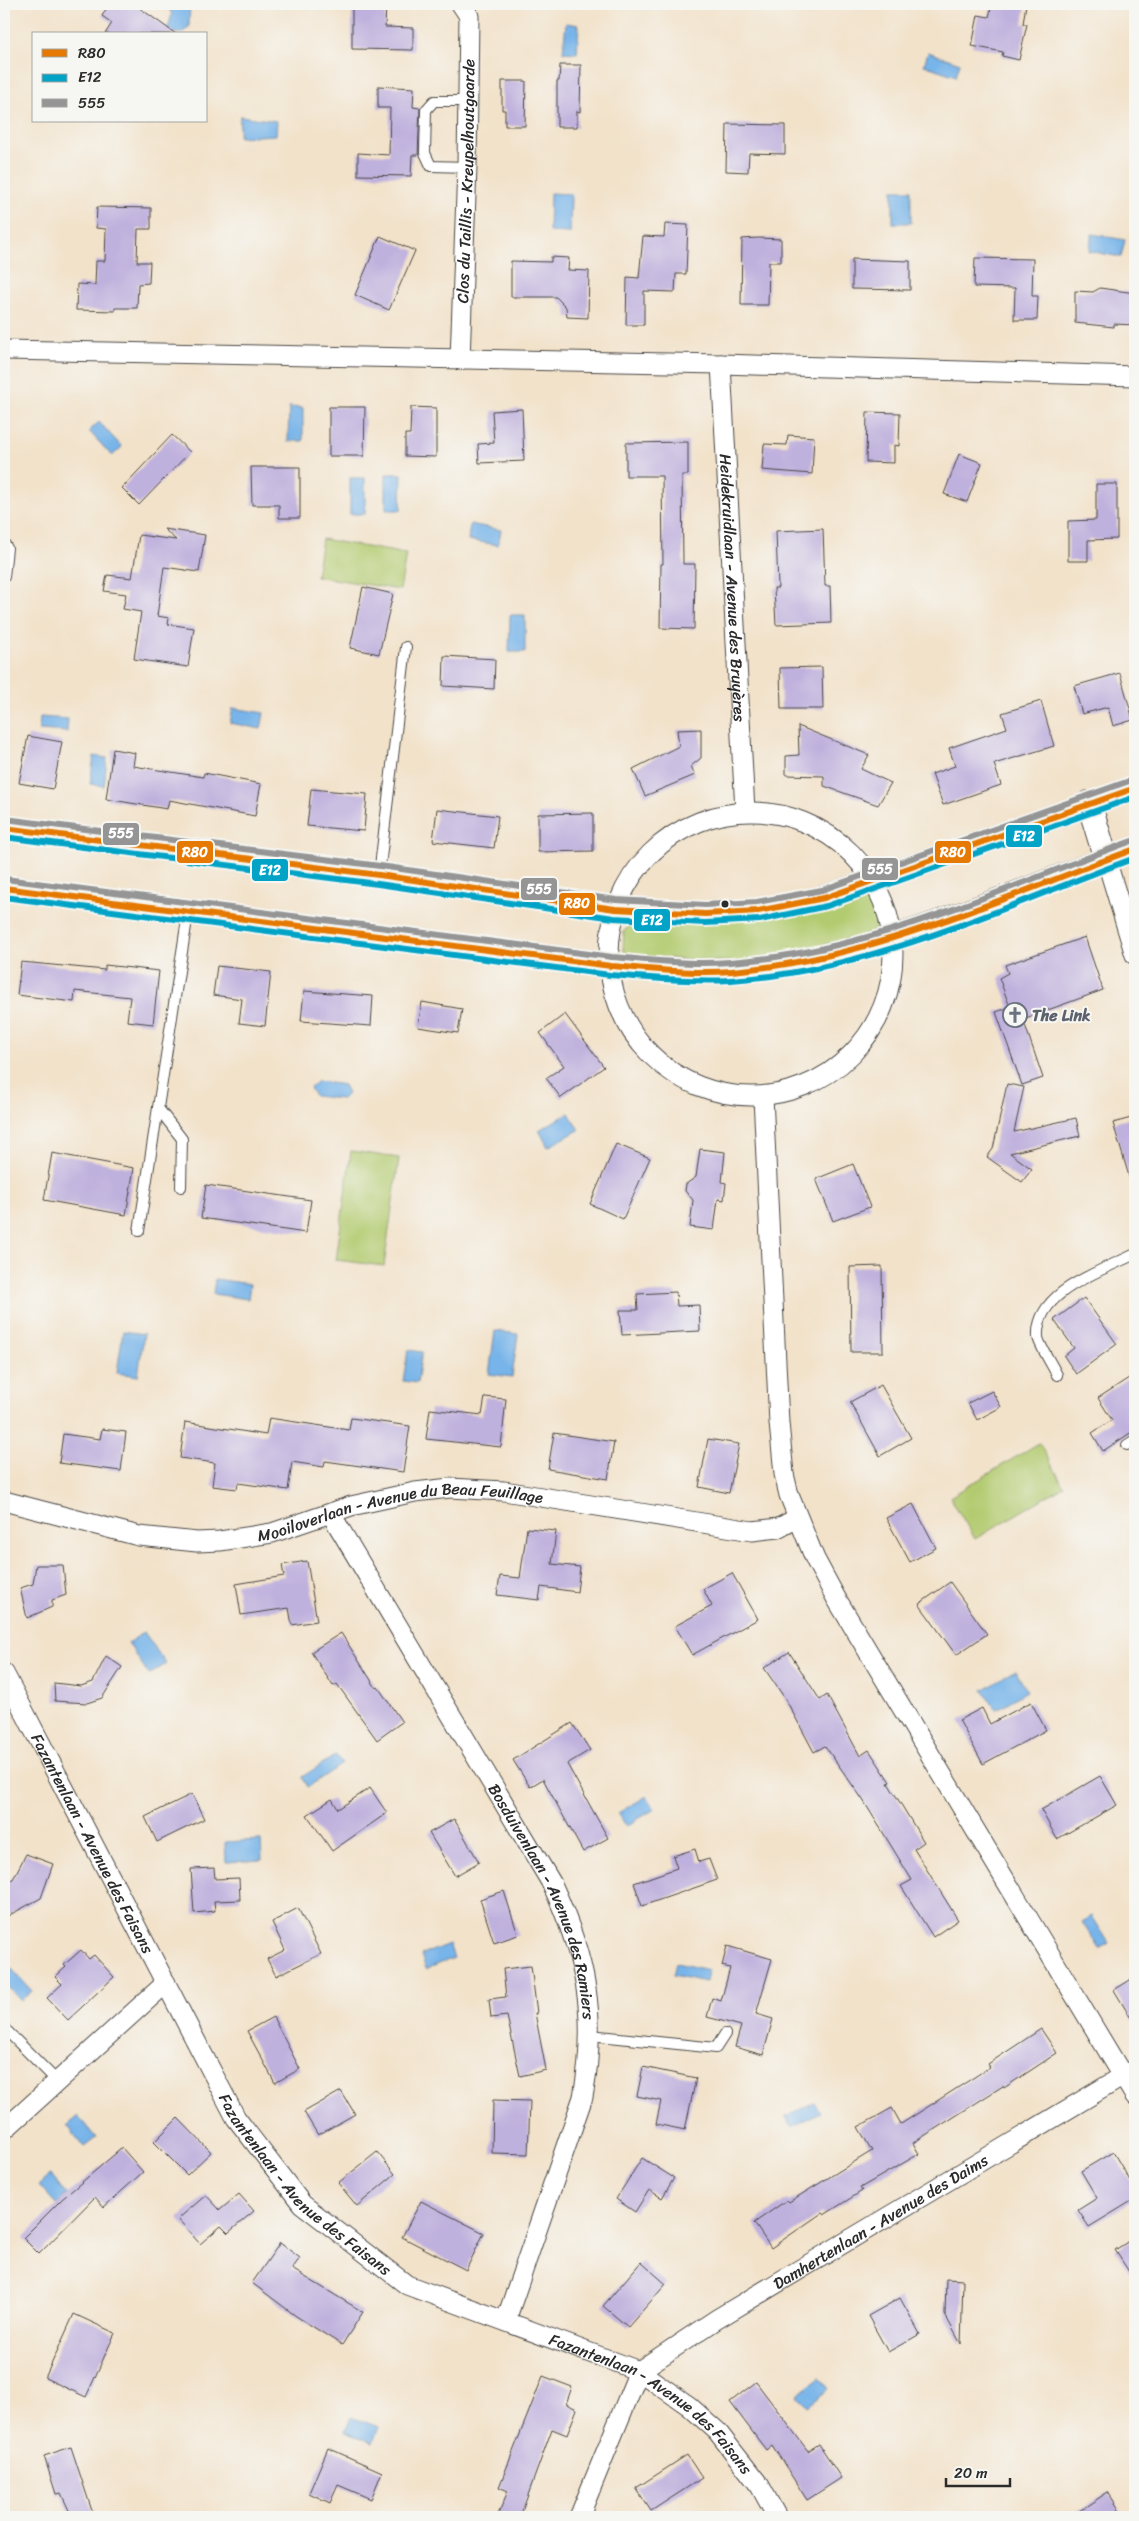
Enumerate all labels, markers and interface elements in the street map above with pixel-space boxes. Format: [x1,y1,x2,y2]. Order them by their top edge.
legend [32,32,208,122]
text: R80 [78,40,106,66]
street label: Clos du Taillis - Kreupelhoutgaarde [448,59,483,304]
text: E12 [78,64,102,90]
text: 555 [78,90,106,116]
street label: Heidekruidlaan - Avenue des Bruyères [711,453,754,723]
text: 555 [108,821,134,846]
line badge: 555 [102,822,140,846]
line badge: E12 [1005,824,1043,848]
text: E12 [1013,824,1036,849]
line badge: R80 [176,840,214,864]
text: R80 [181,840,208,865]
line badge: R80 [934,840,972,864]
text: R80 [939,840,966,865]
line badge: 555 [861,857,899,881]
text: 555 [867,857,893,882]
line badge: E12 [251,858,289,882]
text: E12 [259,858,282,883]
line badge: 555 [520,877,558,901]
text: 555 [526,877,552,902]
text: R80 [563,891,590,916]
line badge: R80 [558,892,596,916]
unlabelled marker [720,899,730,909]
line badge: E12 [633,908,671,932]
text: E12 [641,908,664,933]
place label: The Link [1032,1001,1091,1030]
church icon: The Link [1002,1002,1028,1028]
street label: Mooiloverlaan - Avenue du Beau Feuillage [255,1474,545,1550]
street label: Fazantenlaan - Avenue des Faisans [23,1728,162,1959]
street label: Bosduivenlaan - Avenue des Ramiers [480,1778,603,2021]
street label: Fazantenlaan - Avenue des Faisans [210,2088,398,2284]
street label: Damhertenlaan - Avenue des Daims [767,2146,994,2298]
street label: Fazantenlaan - Avenue des Faisans [545,2325,760,2481]
scale bar [946,2456,1010,2488]
text: 20 m [954,2460,988,2486]

